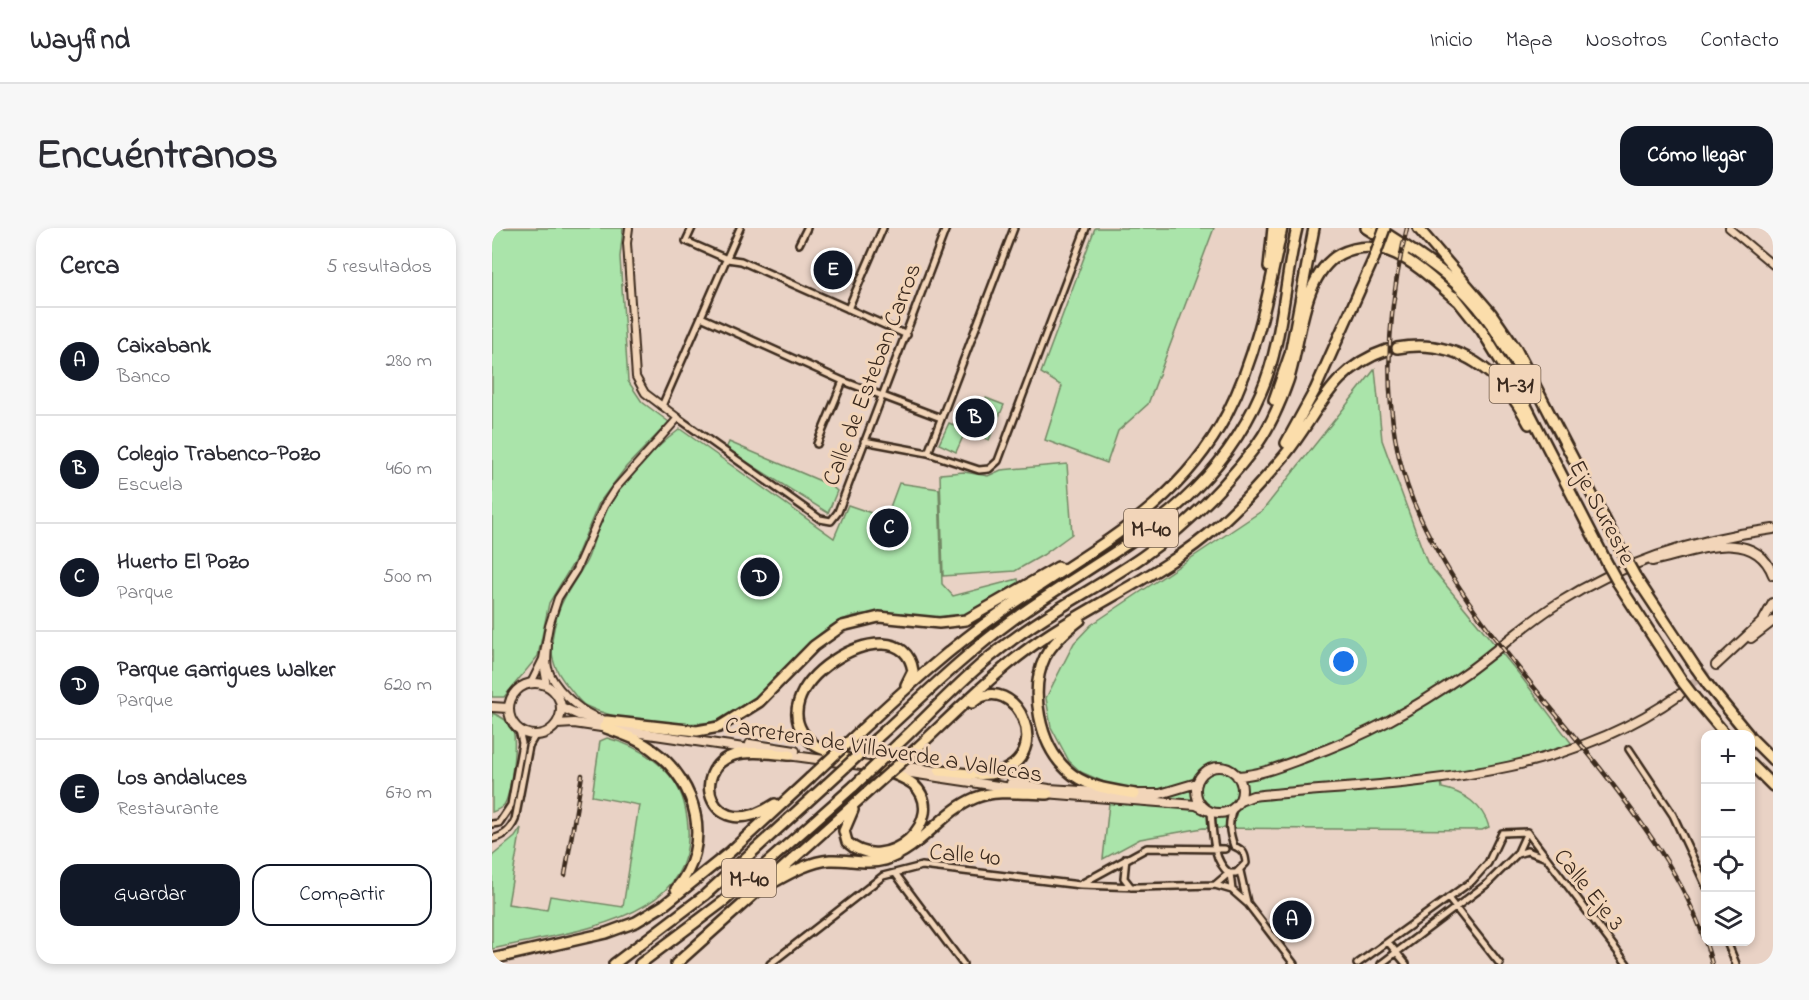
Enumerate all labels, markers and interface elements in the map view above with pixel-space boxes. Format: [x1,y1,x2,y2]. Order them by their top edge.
text: Wayfind [30,21,130,62]
text: Inicio [1430,26,1473,56]
text: Mapa [1506,26,1553,56]
text: Nosotros [1586,26,1668,56]
text: Contacto [1701,26,1779,56]
text: Encuéntranos [36,126,278,187]
button: Cómo llegar [1620,126,1773,186]
text: Cerca [60,248,120,286]
pin: E [814,248,852,292]
text: 5 resultados [326,253,432,282]
street label: Calle de Esteban Carros [815,259,927,489]
text: Caixabank [117,331,211,363]
text: A [73,347,86,376]
text: 280 m [385,347,432,376]
text: Banco [117,363,170,392]
road number: M-31 [1490,365,1540,403]
pin: B [956,396,994,441]
text: Colegio Trabenco-Pozo [117,439,321,471]
street label: Eje Sureste [1558,454,1643,572]
text: B [73,455,86,484]
text: 460 m [386,455,432,484]
text: Escuela [117,471,183,500]
pin: C [870,506,908,550]
road number: M-40 [1124,509,1178,547]
text: Huerto El Pozo [117,547,249,579]
pin: D [740,554,780,600]
text: C [74,563,85,592]
text: 500 m [383,563,432,592]
text: Parque [117,579,173,608]
your location [1329,647,1358,676]
text: Parque Garrigues Walker [117,655,335,687]
text: D [72,671,87,700]
text: 620 m [384,671,432,700]
text: Parque [117,687,173,716]
street label: Carretera de Villaverde a Vallecas [722,709,1045,794]
map controls [1701,730,1755,946]
button: + [1701,730,1755,784]
text: Los andaluces [117,763,247,795]
text: E [73,779,86,808]
text: 670 m [386,779,432,808]
button: − [1701,784,1755,838]
text: Restaurante [117,795,219,824]
street label: Calle 40 [928,836,1002,877]
button: locate [1701,838,1755,892]
street label: Calle Eje 3 [1544,842,1632,939]
road number: M-40 [722,859,776,897]
button: Guardar [60,864,240,926]
button: Compartir [252,864,432,926]
button: layers [1701,892,1755,946]
pin: A [1272,898,1312,942]

